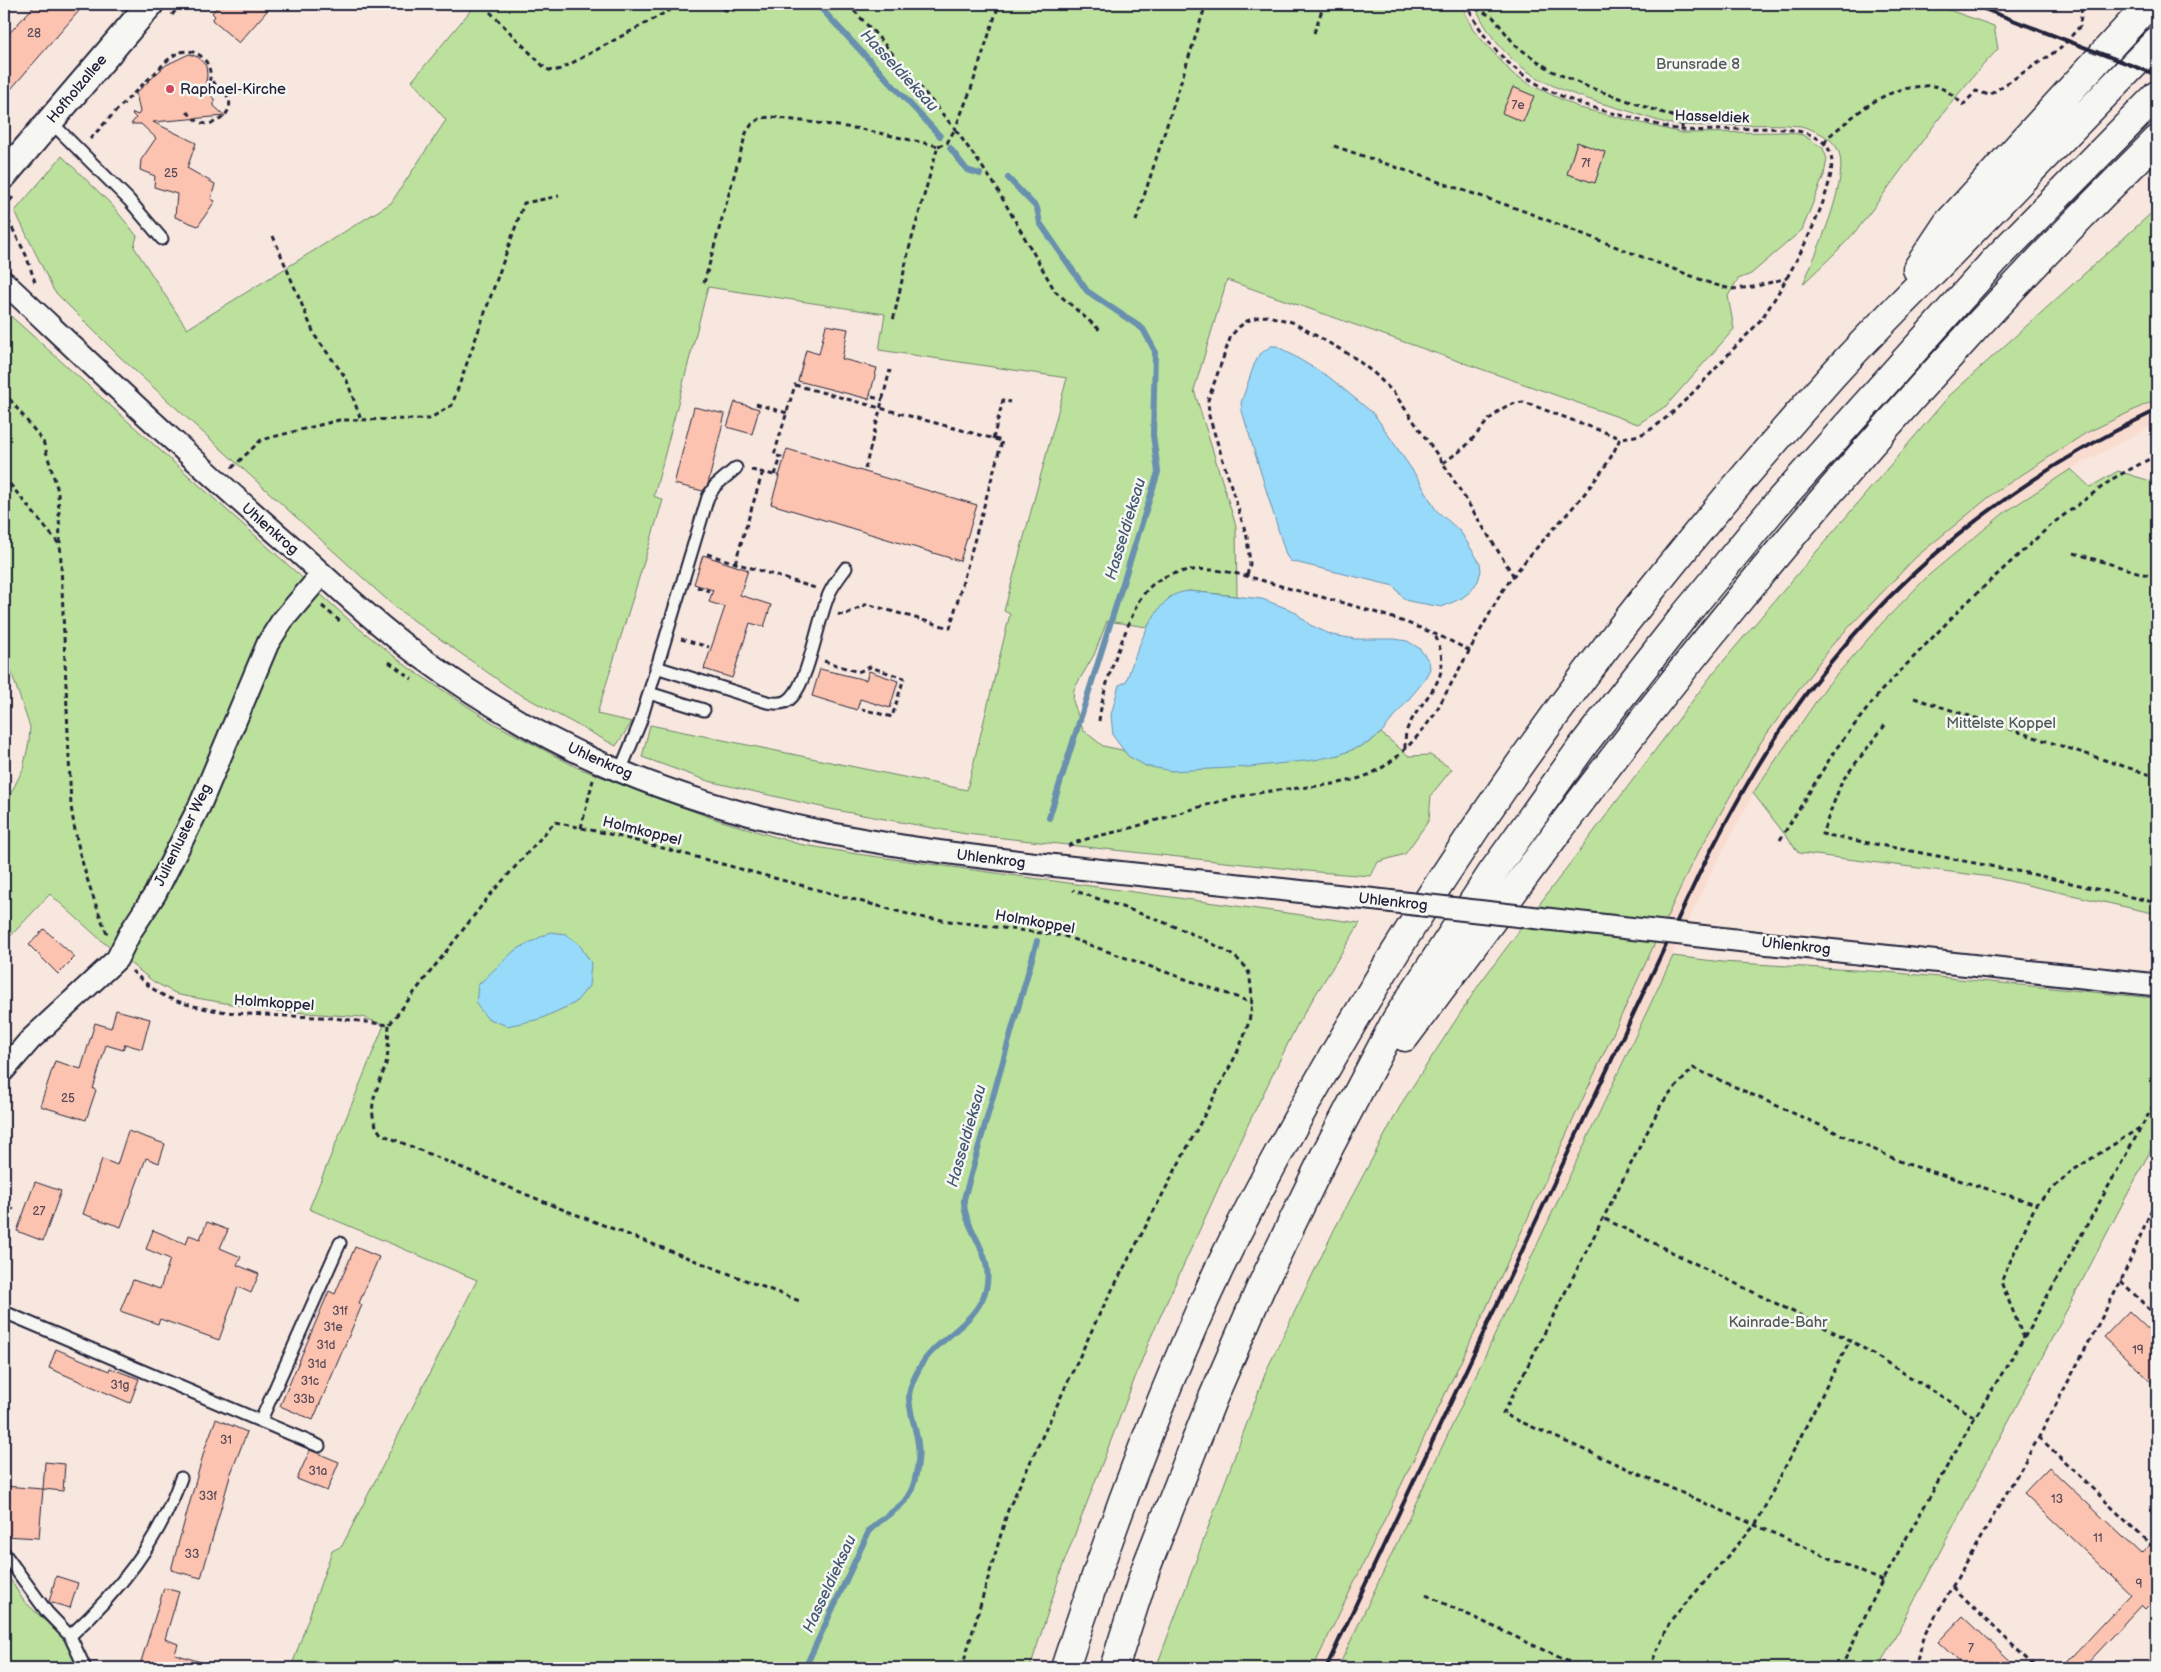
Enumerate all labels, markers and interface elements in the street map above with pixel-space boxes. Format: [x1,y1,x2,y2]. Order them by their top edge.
house number: 28 [27,26,41,41]
water label: Hasseldieksau [856,26,942,116]
street label: Hofholzallee [43,51,111,127]
park label: Brunsrade 8 [1656,55,1740,74]
place label: Raphael-Kirche [180,80,286,99]
marker: Raphael-Kirche [164,83,176,95]
house number: 7e [1511,98,1525,113]
street label: Hasseldiek [1674,106,1750,128]
house number: 7f [1581,156,1591,171]
house number: 25 [164,166,178,181]
water label: Hasseldieksau [1101,476,1151,582]
street label: Uhlenkrog [238,499,302,559]
park label: Mittelste Koppel [1946,714,2056,733]
street label: Uhlenkrog [564,738,636,784]
street label: Julienluster Weg [150,781,216,889]
street label: Holmkoppel [601,812,683,850]
street label: Uhlenkrog [955,845,1027,873]
street label: Uhlenkrog [1357,889,1429,915]
street label: Holmkoppel [994,906,1076,938]
street label: Uhlenkrog [1760,933,1832,959]
street label: Holmkoppel [233,991,315,1015]
water label: Hasseldieksau [943,1083,991,1189]
house number: 25 [61,1091,75,1106]
house number: 27 [33,1204,46,1219]
house number: 31f [332,1304,348,1319]
park label: Kainrade-Bahr [1728,1313,1828,1332]
house number: 31e [323,1320,343,1335]
house number: 31d [317,1338,336,1353]
house number: 19 [2132,1343,2144,1358]
house number: 31d [308,1357,327,1372]
house number: 31c [301,1374,319,1389]
house number: 31g [111,1378,130,1393]
house number: 33b [293,1392,315,1407]
house number: 31 [220,1433,232,1448]
house number: 31a [309,1464,328,1479]
house number: 33f [199,1489,218,1504]
house number: 13 [2051,1492,2063,1507]
house number: 11 [2093,1531,2103,1546]
water label: Hasseldieksau [799,1532,861,1636]
house number: 33 [185,1547,199,1562]
house number: 9 [2136,1577,2143,1592]
house number: 7 [1968,1641,1974,1656]

